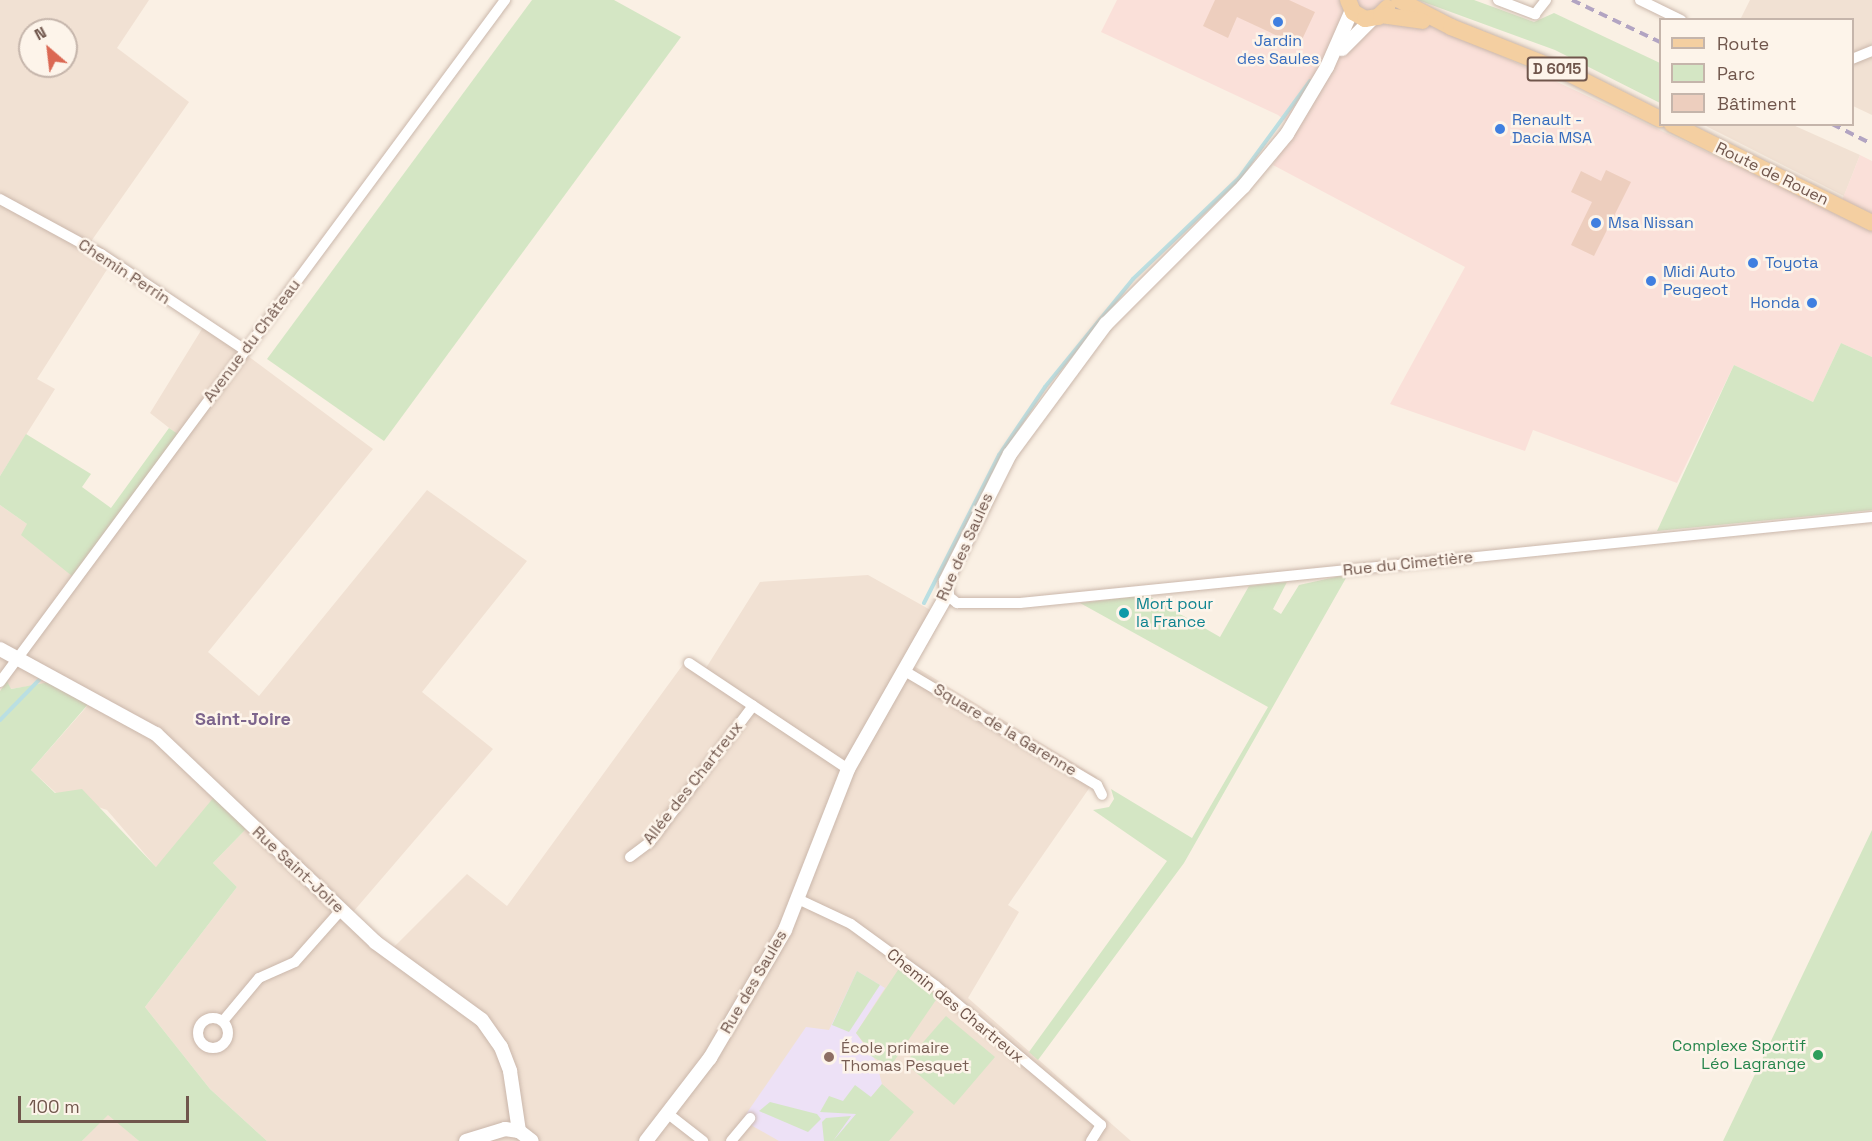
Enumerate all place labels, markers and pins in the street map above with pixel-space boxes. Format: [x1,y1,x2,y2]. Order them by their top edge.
marker: Jardin des Saules [1271,15,1285,29]
place label: Jardin des Saules [1237,31,1319,69]
place label: Renault - Dacia MSA [1512,110,1592,148]
marker: Renault - Dacia MSA [1493,122,1507,136]
place label: Msa Nissan [1608,213,1694,233]
marker: Msa Nissan [1589,216,1603,230]
place label: Toyota [1765,253,1819,273]
marker: Toyota [1746,256,1760,270]
place label: Midi Auto Peugeot [1663,262,1736,300]
marker: Midi Auto Peugeot [1644,274,1658,288]
place label: Honda [1750,293,1800,313]
marker: Honda [1805,296,1819,310]
place label: Mort pour la France [1136,594,1213,632]
marker: Mort pour la France [1117,606,1131,620]
place label: Complexe Sportif Léo Lagrange [1672,1036,1806,1074]
place label: École primaire Thomas Pesquet [841,1038,969,1076]
marker: Complexe Sportif Léo Lagrange [1811,1048,1825,1062]
marker: École primaire Thomas Pesquet [822,1050,836,1064]

